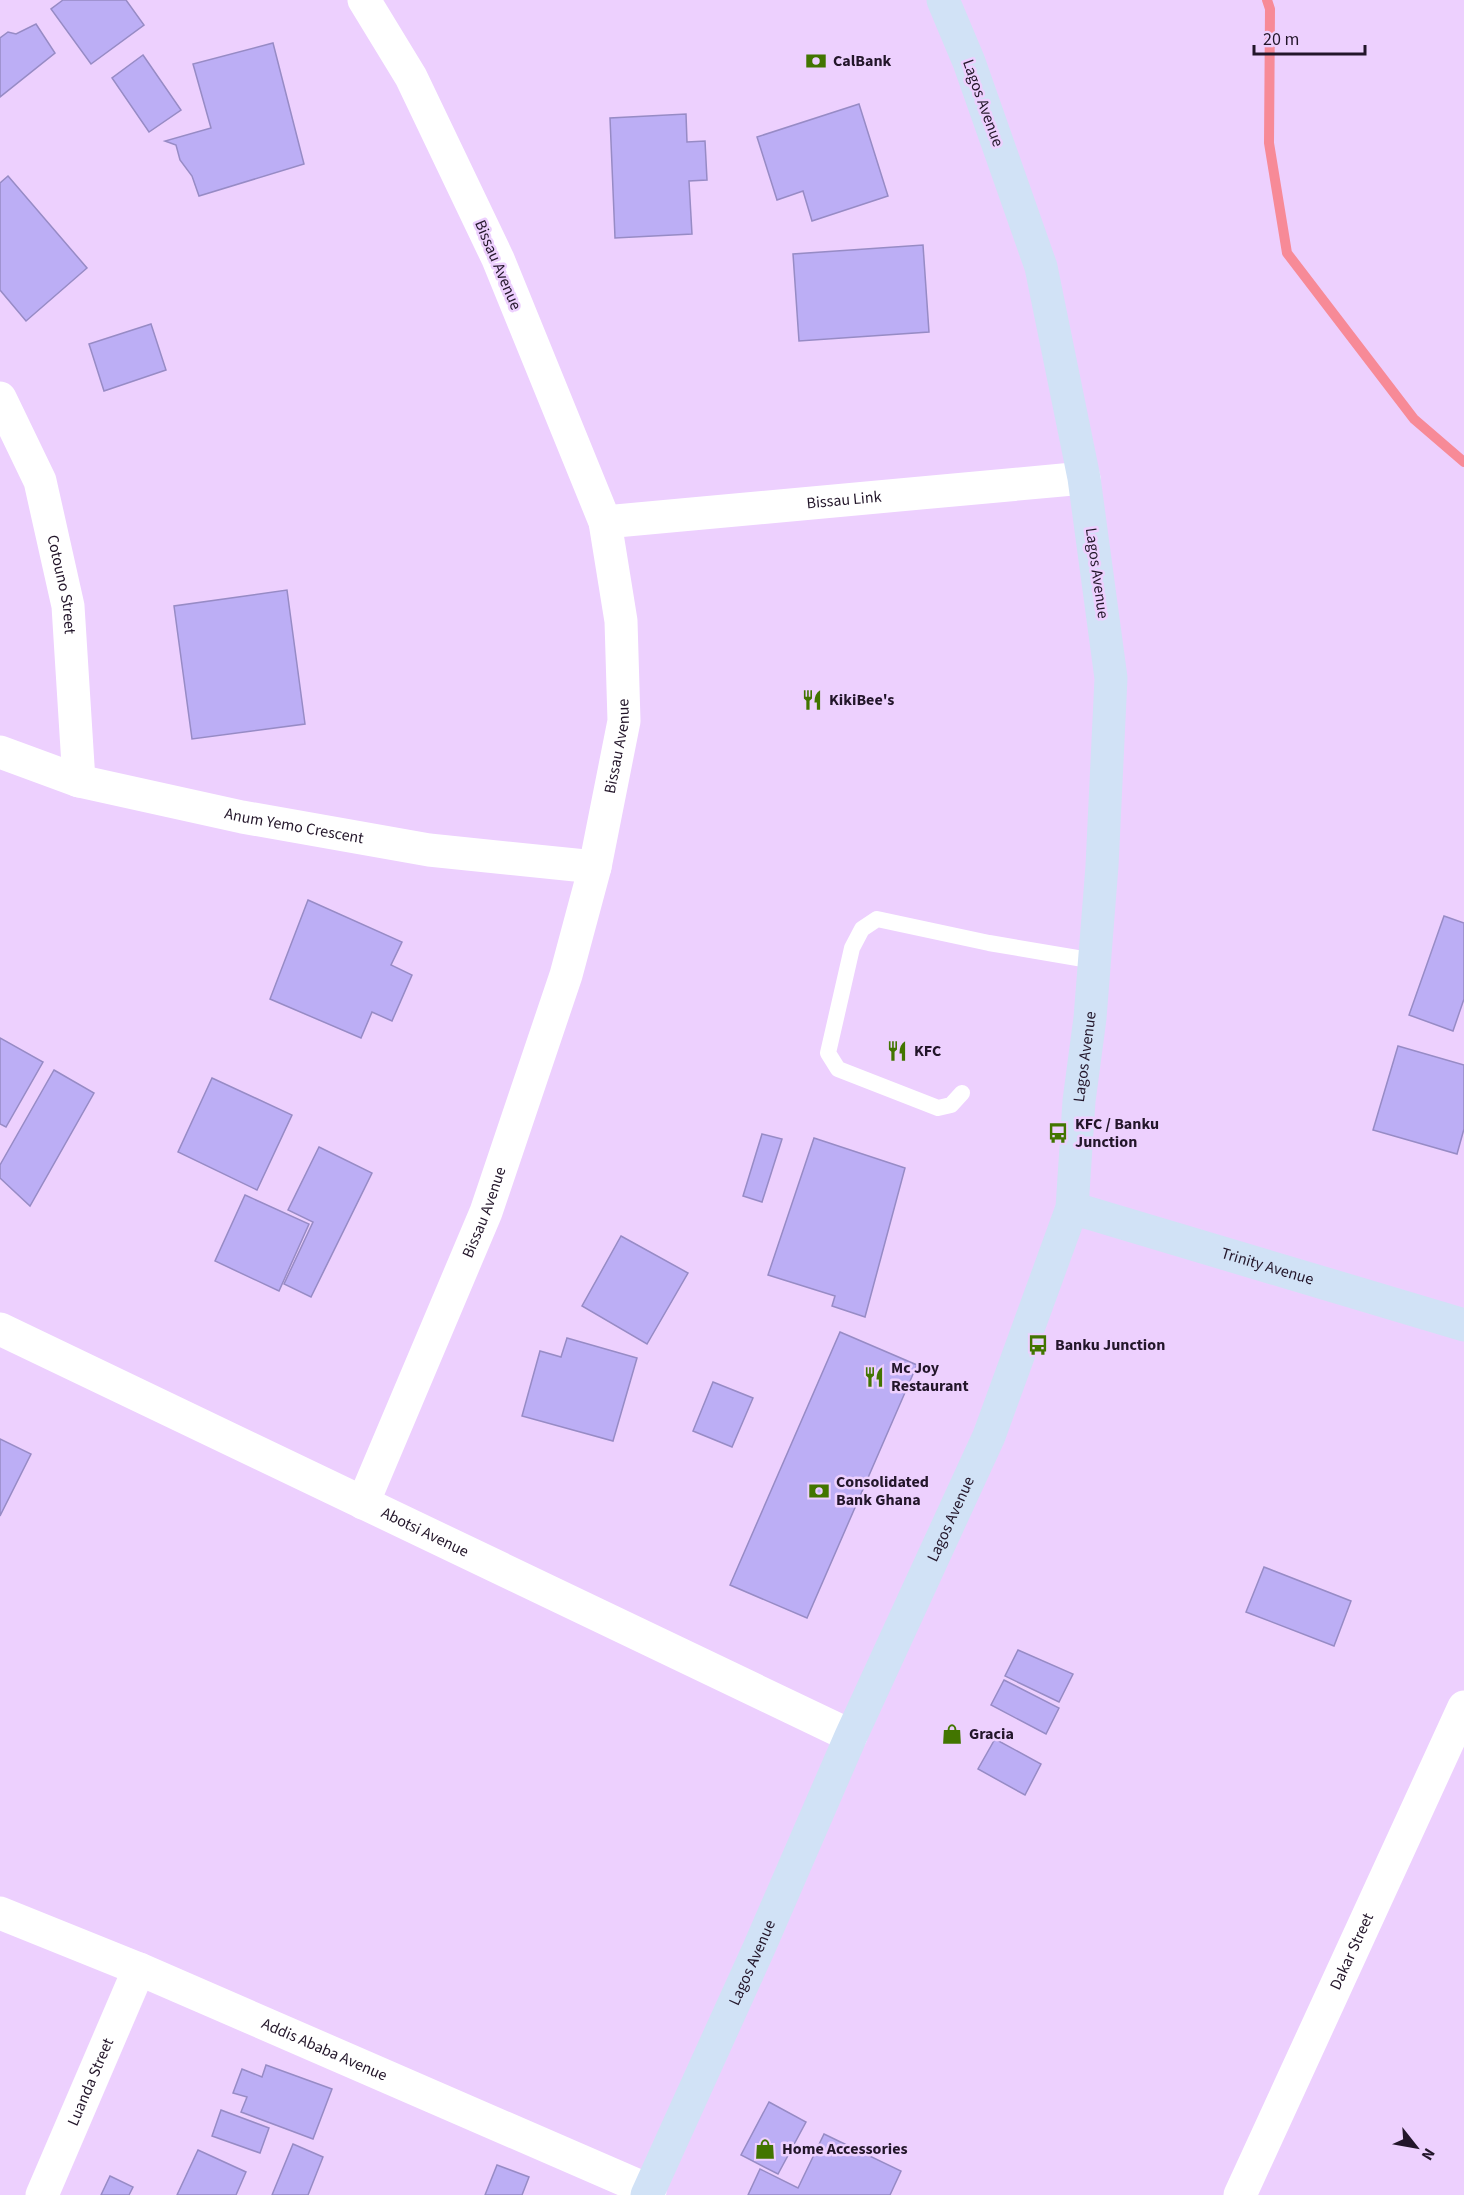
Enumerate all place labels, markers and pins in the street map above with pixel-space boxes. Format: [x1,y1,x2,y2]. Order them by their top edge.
bank icon: CalBank [804,49,828,73]
place label: CalBank [833,50,892,72]
restaurant icon: KikiBee's [800,688,824,712]
place label: KikiBee's [829,689,894,711]
restaurant icon: KFC [885,1039,909,1063]
place label: KFC [914,1040,941,1062]
place label: KFC / Banku Junction [1075,1113,1159,1153]
bus stop icon: KFC / Banku Junction [1046,1121,1070,1145]
bus stop icon: Banku Junction [1026,1333,1050,1357]
place label: Banku Junction [1055,1334,1165,1356]
place label: Mc Joy Restaurant [891,1357,969,1397]
restaurant icon: Mc Joy Restaurant [862,1365,886,1389]
place label: Consolidated Bank Ghana [836,1471,929,1511]
bank icon: Consolidated Bank Ghana [807,1479,831,1503]
shop icon: Gracia [940,1722,964,1746]
place label: Gracia [969,1723,1014,1745]
shop icon: Home Accessories [753,2137,777,2161]
place label: Home Accessories [782,2138,908,2160]

